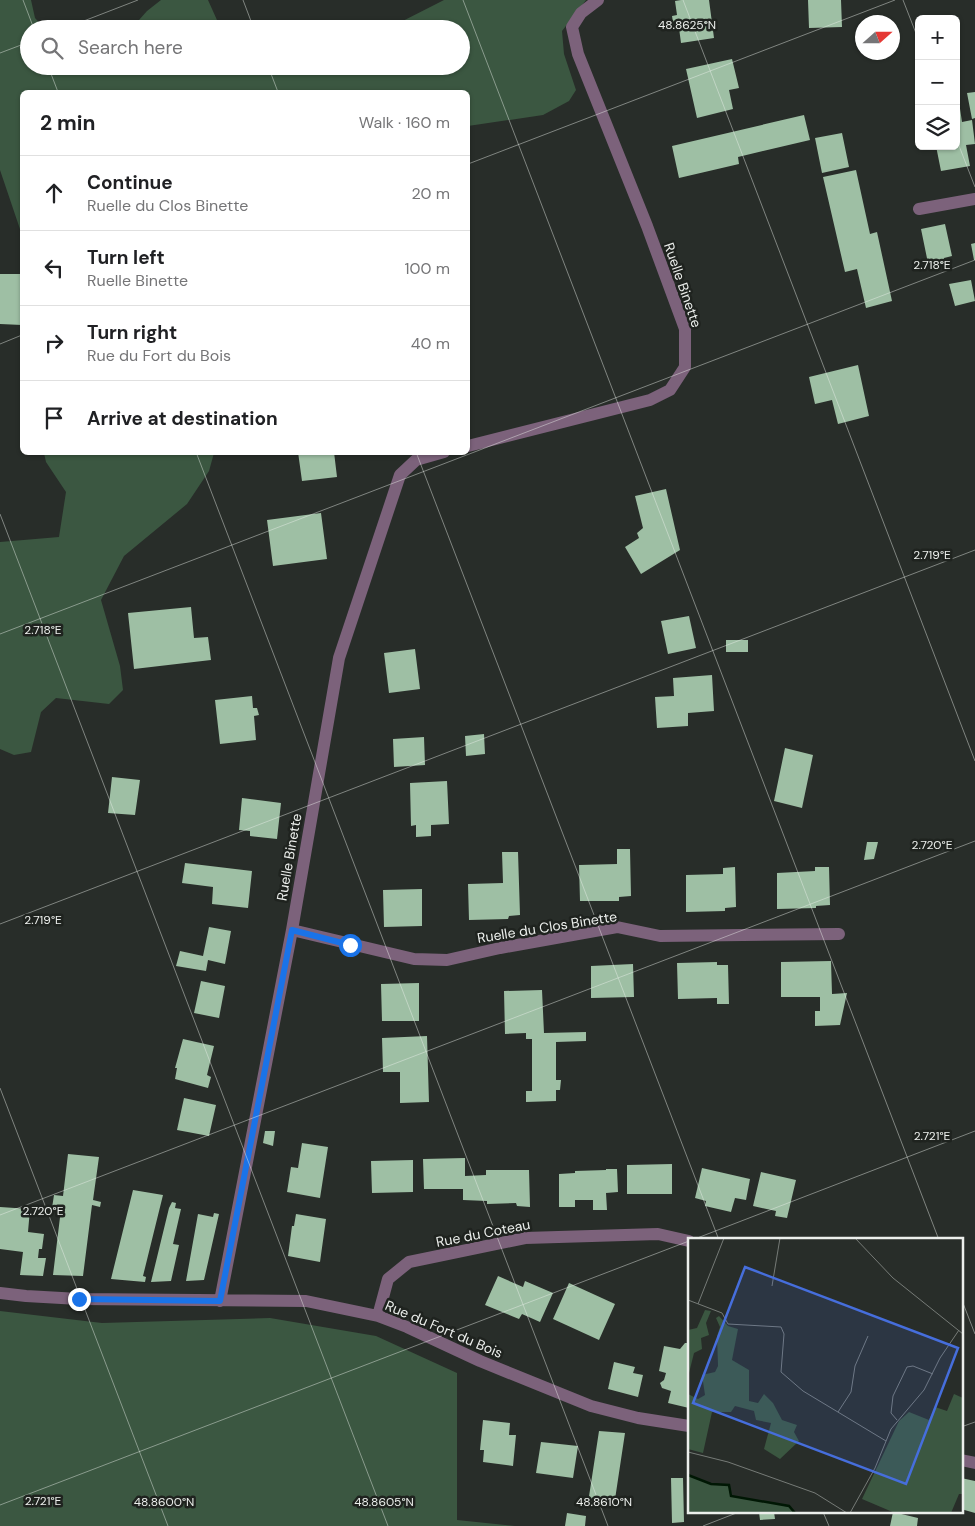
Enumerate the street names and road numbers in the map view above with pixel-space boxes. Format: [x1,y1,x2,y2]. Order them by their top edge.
street label: Ruelle Binette [660,240,706,330]
street label: Ruelle Binette [272,812,306,902]
street label: Ruelle du Clos Binette [476,907,618,947]
street label: Rue du Coteau [434,1215,532,1251]
street label: Rue du Fort du Bois [382,1296,506,1362]

